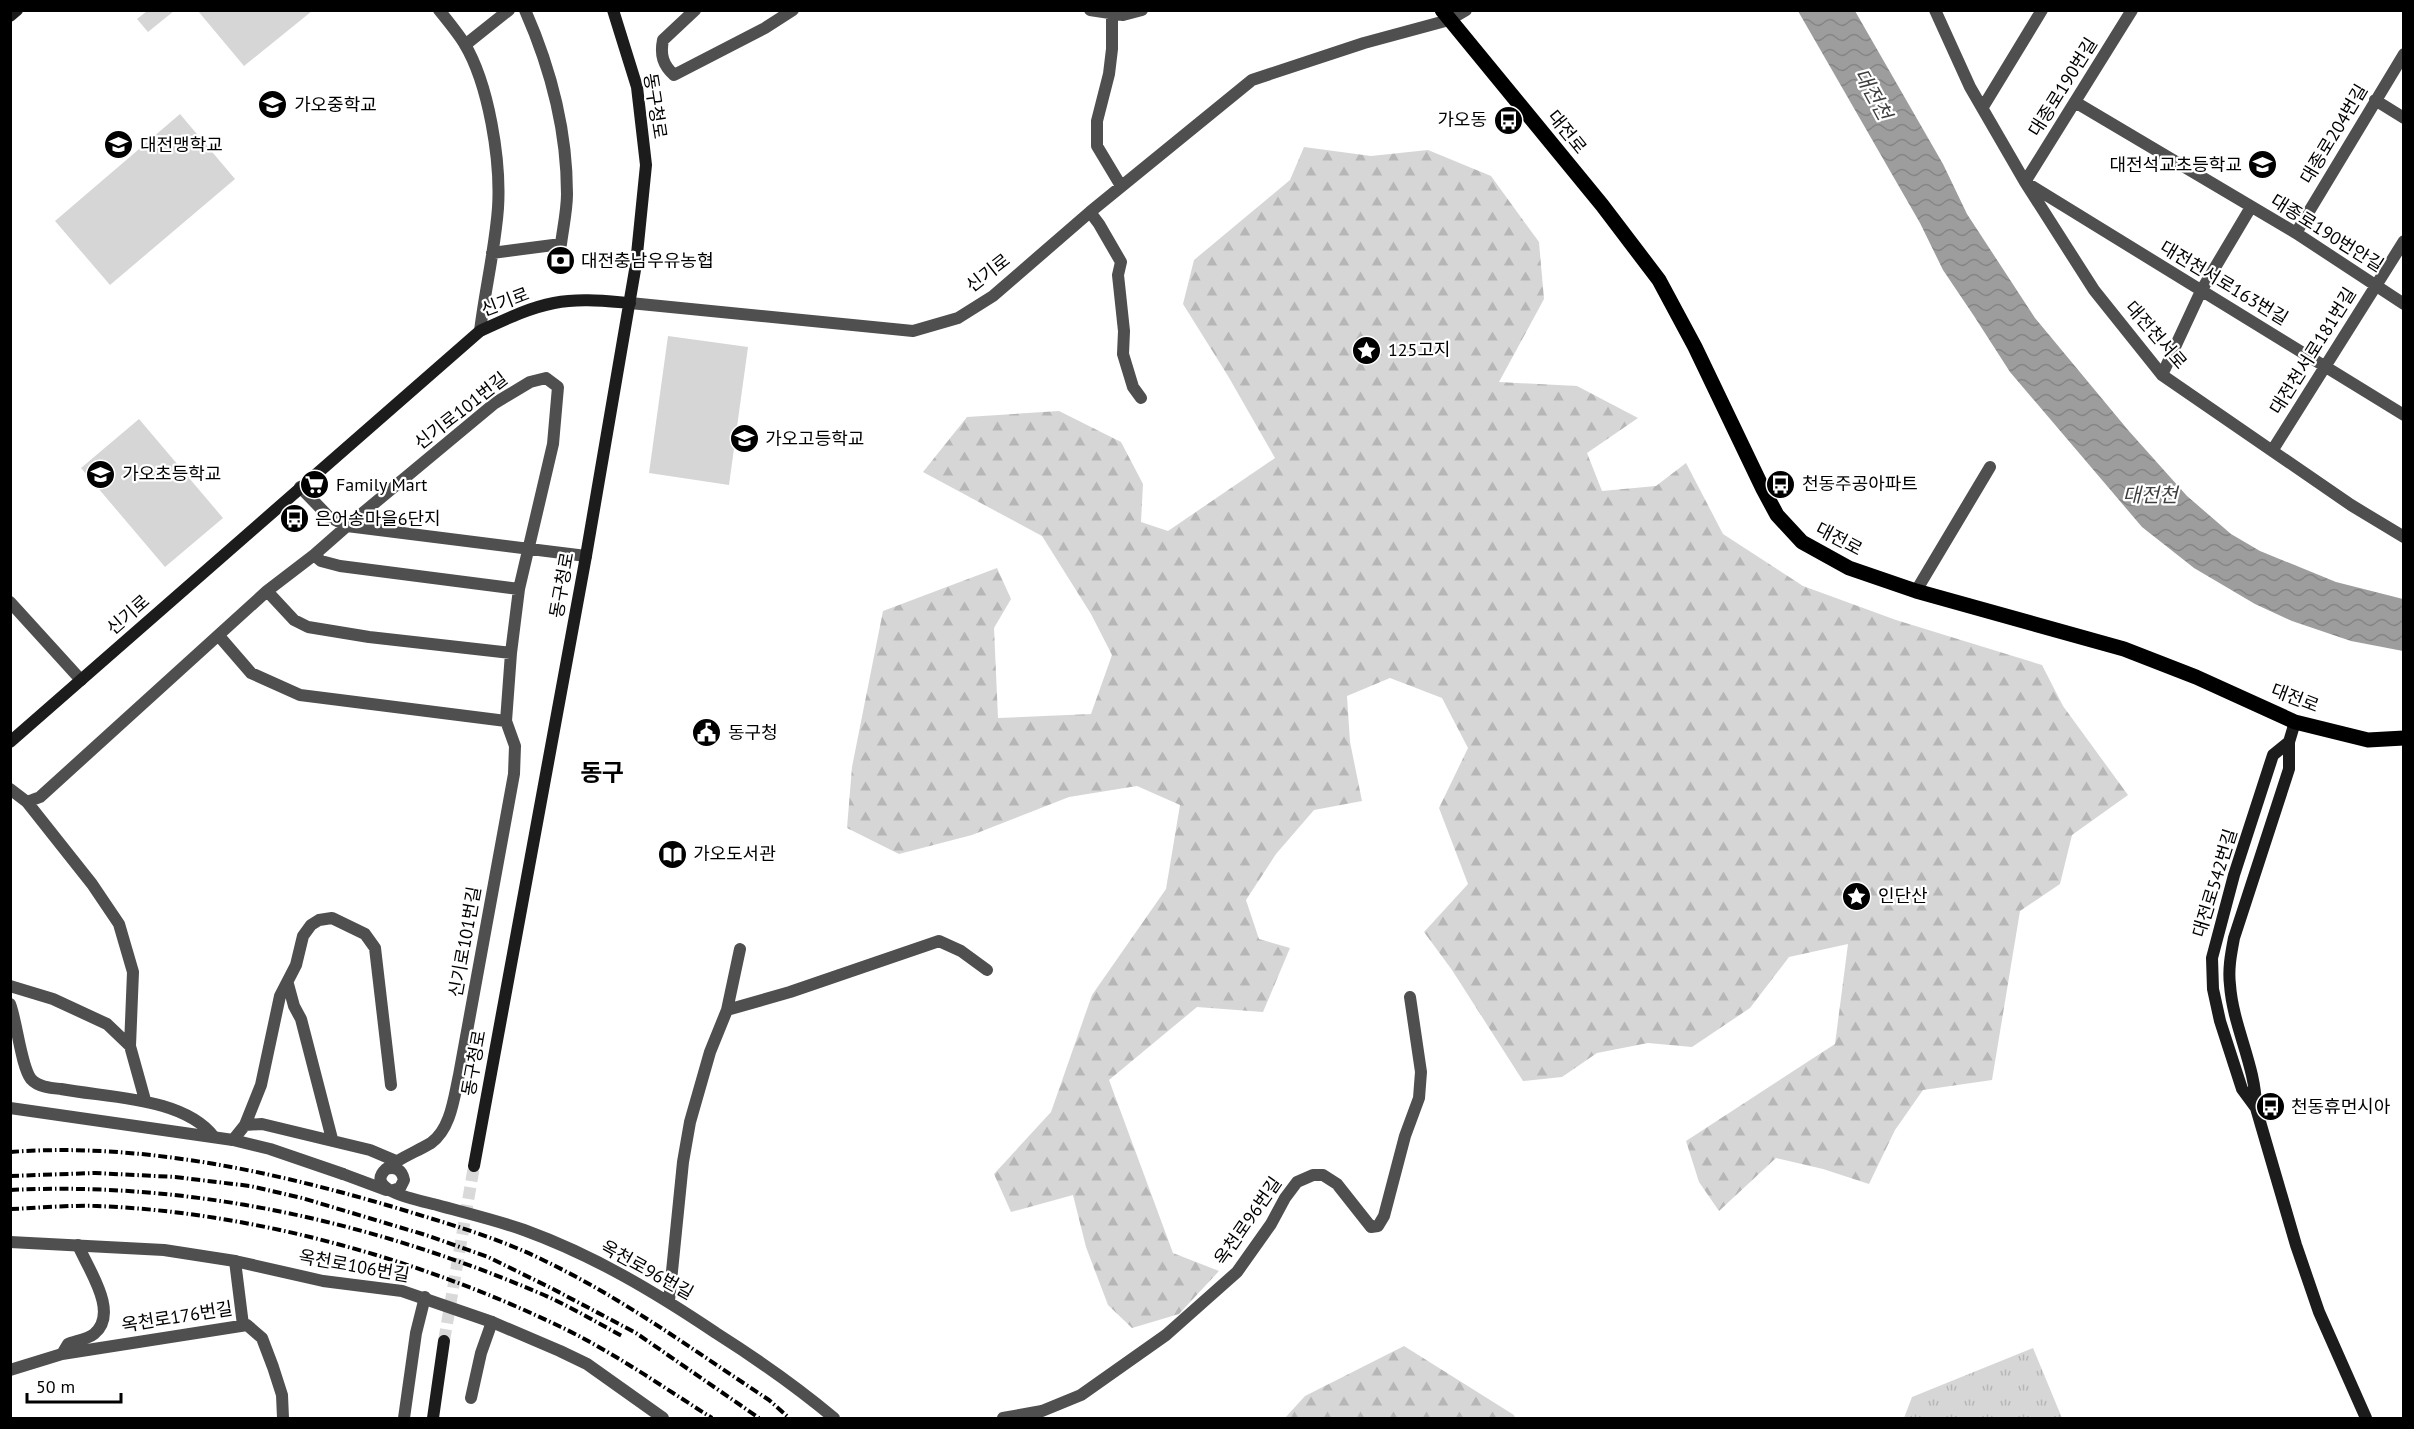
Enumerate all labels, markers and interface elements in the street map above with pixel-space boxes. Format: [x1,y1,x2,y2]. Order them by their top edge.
street label: 대종로190번길 [2023,33,2102,140]
water label: 대전천 [1848,64,1899,127]
street label: 동구청로 [639,71,672,140]
street label: 대종로204번길 [2295,80,2372,188]
school or university icon: 가오중학교 [257,89,289,121]
place label: 가오중학교 [294,93,377,116]
bus stop icon: 가오동 [1492,104,1524,136]
street label: 대전로 [1543,105,1592,158]
place label: 가오동 [1437,108,1487,131]
school or university icon: 대전맹학교 [103,129,135,161]
place label: 대전맹학교 [140,133,223,156]
school or university icon: 대전석교초등학교 [2247,149,2279,181]
place label: 대전석교초등학교 [2110,153,2242,176]
street label: 대종로190번안길 [2267,189,2388,276]
street label: 대전천서로163번길 [2156,235,2292,330]
bank icon: 대전충남우유농협 [544,245,576,277]
street label: 신기로 [961,248,1014,297]
place label: 대전충남우유농협 [581,249,713,272]
street label: 신기로 [478,282,532,321]
street label: 대전천서로181번길 [2264,283,2361,418]
street label: 대전천서로 [2121,296,2192,373]
place icon: 125고지 [1351,334,1383,366]
place label: 125고지 [1388,338,1451,361]
street label: 신기로101번길 [409,367,512,454]
school or university icon: 가오고등학교 [728,423,760,455]
place label: 가오고등학교 [765,427,864,450]
school or university icon: 가오초등학교 [85,458,117,490]
place label: 가오초등학교 [122,462,221,485]
bus stop icon: 천동주공아파트 [1765,468,1797,500]
supermarket icon: Family Mart [299,469,331,501]
place label: 천동주공아파트 [1802,472,1918,495]
place label: Family Mart [336,473,427,496]
water label: 대전천 [2122,482,2180,508]
bus stop icon: 은어송마을6단지 [278,503,310,535]
place label: 은어송마을6단지 [315,507,441,530]
street label: 대전로 [1812,517,1867,560]
street label: 동구청로 [544,550,579,620]
street label: 신기로 [101,590,154,640]
street label: 대전로 [2268,678,2322,717]
public building icon: 동구청 [691,717,723,749]
place label: 동구청 [728,721,778,744]
district label: 동구 [580,757,624,788]
street label: 대전로542번길 [2187,826,2242,940]
library icon: 가오도서관 [656,838,688,870]
place label: 가오도서관 [693,842,776,865]
place icon: 인단산 [1841,880,1873,912]
place label: 인단산 [1878,884,1928,907]
street label: 신기로101번길 [443,885,486,999]
street label: 동구청로 [456,1028,491,1098]
bus stop icon: 천동휴먼시아 [2254,1091,2286,1123]
place label: 천동휴먼시아 [2291,1095,2391,1118]
street label: 옥천로96번길 [1209,1172,1286,1269]
street label: 옥천로96번길 [597,1235,698,1304]
street label: 옥천로106번길 [297,1244,411,1287]
street label: 옥천로176번길 [120,1296,234,1337]
scale bar [27,1366,122,1404]
text: 50 m [36,1375,75,1398]

